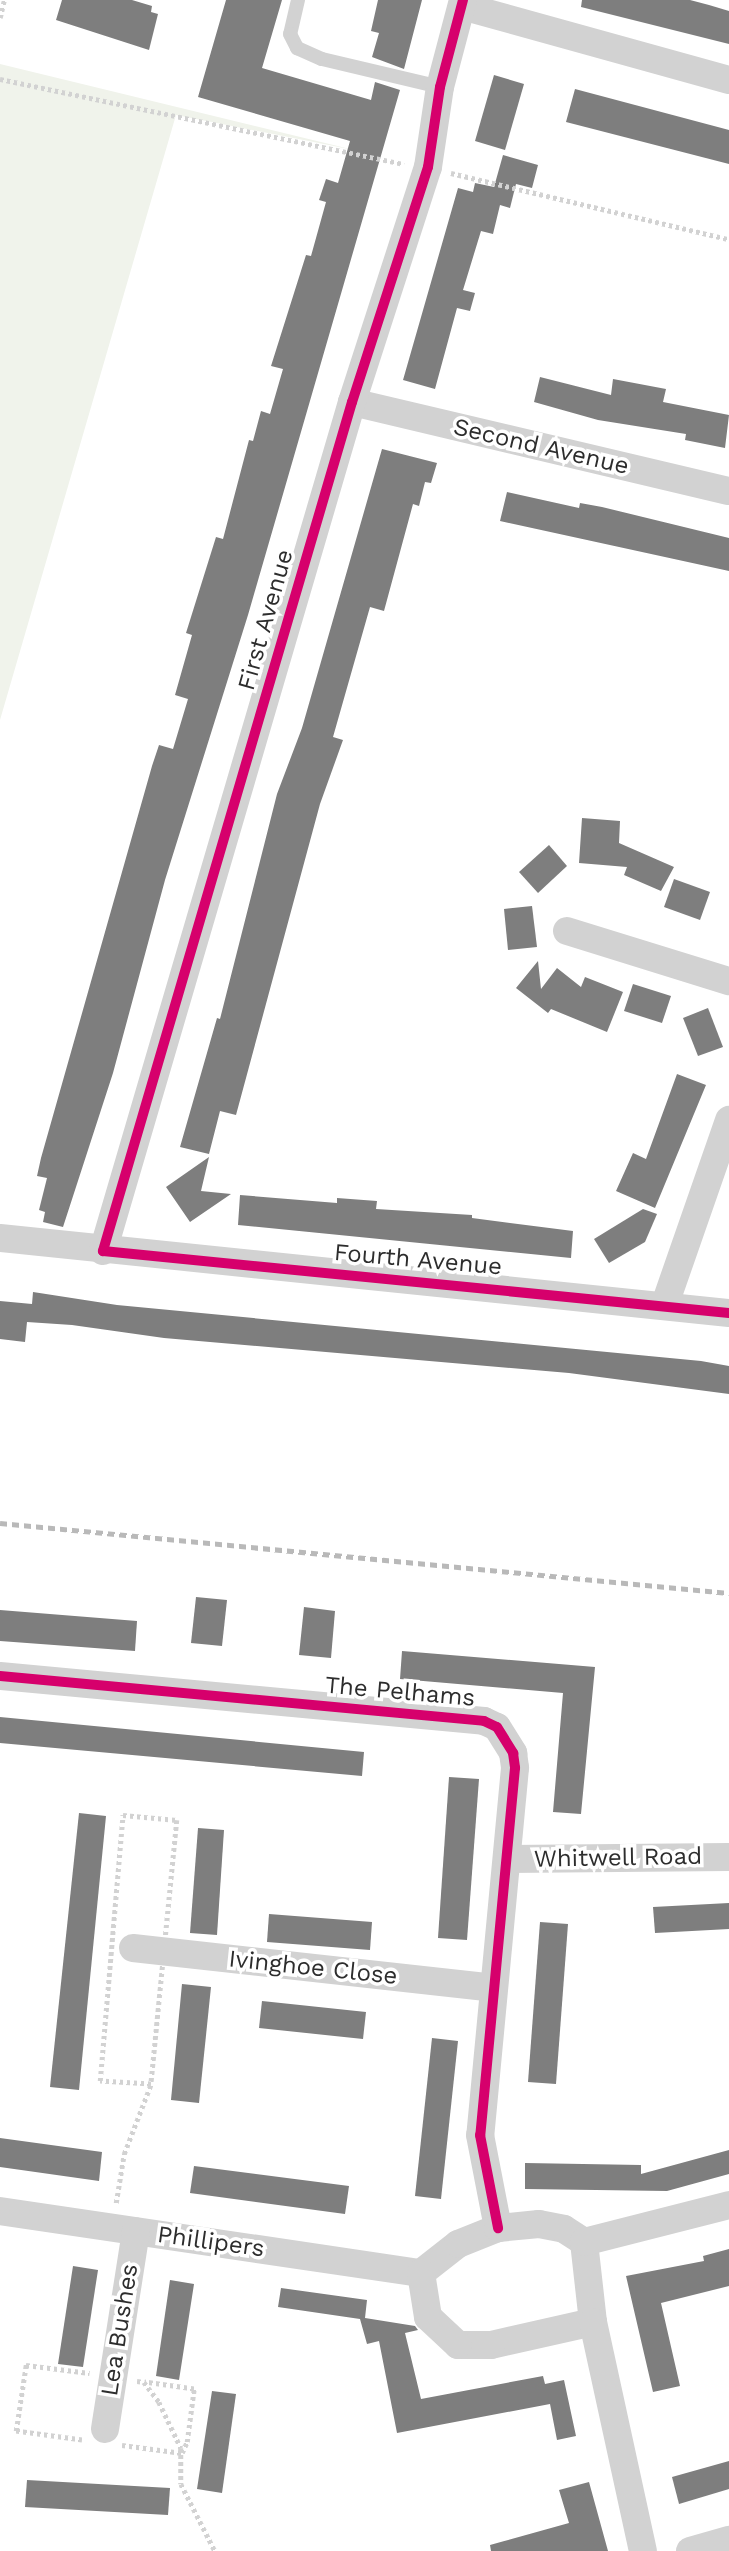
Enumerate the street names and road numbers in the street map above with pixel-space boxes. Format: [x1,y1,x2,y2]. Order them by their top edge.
street label: Second Avenue [450,413,632,481]
street label: First Avenue [232,546,300,694]
street label: Fourth Avenue [332,1238,504,1282]
street label: The Pelhams [324,1671,476,1713]
street label: Whitwell Road [533,1842,703,1874]
street label: Ivinghoe Close [227,1945,399,1991]
street label: Phillipers [156,2220,266,2264]
street label: Lea Bushes [95,2262,145,2398]

